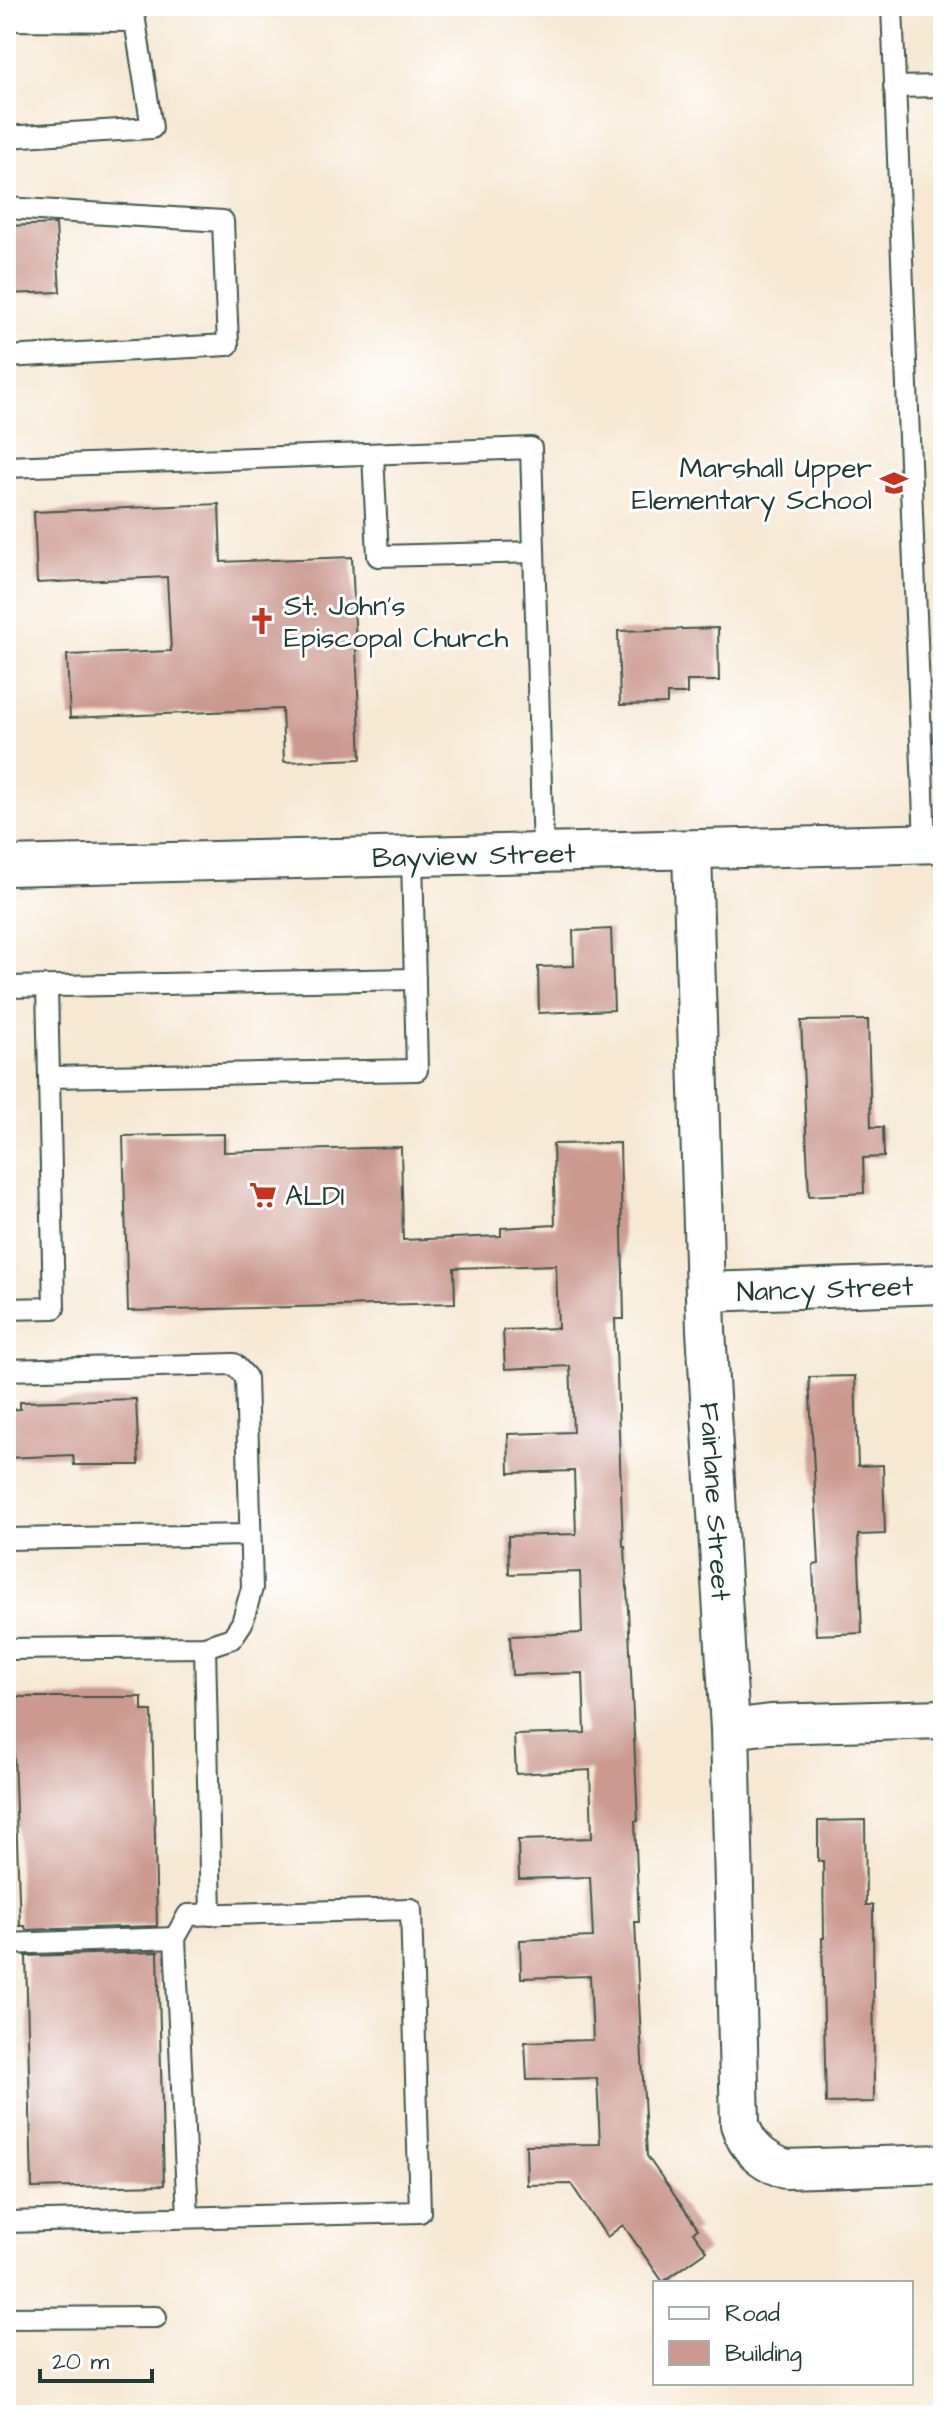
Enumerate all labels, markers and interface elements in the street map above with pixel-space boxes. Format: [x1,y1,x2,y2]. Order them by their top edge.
place label: Marshall Upper Elementary School [632,449,872,522]
school or university icon: Marshall Upper Elementary School [879,468,909,498]
place label: St. John's Episcopal Church [284,587,508,658]
church icon: St. John's Episcopal Church [247,606,277,636]
street label: Bayview Street [372,834,577,879]
place label: ALDI [285,1177,345,1216]
supermarket icon: ALDI [248,1180,278,1210]
street label: Nancy Street [736,1267,915,1312]
street label: Fairlane Street [689,1401,740,1603]
legend [653,2281,913,2385]
text: Road [725,2297,780,2331]
scale bar [40,2333,152,2383]
text: Building [725,2337,802,2372]
text: 20 m [52,2345,109,2379]

